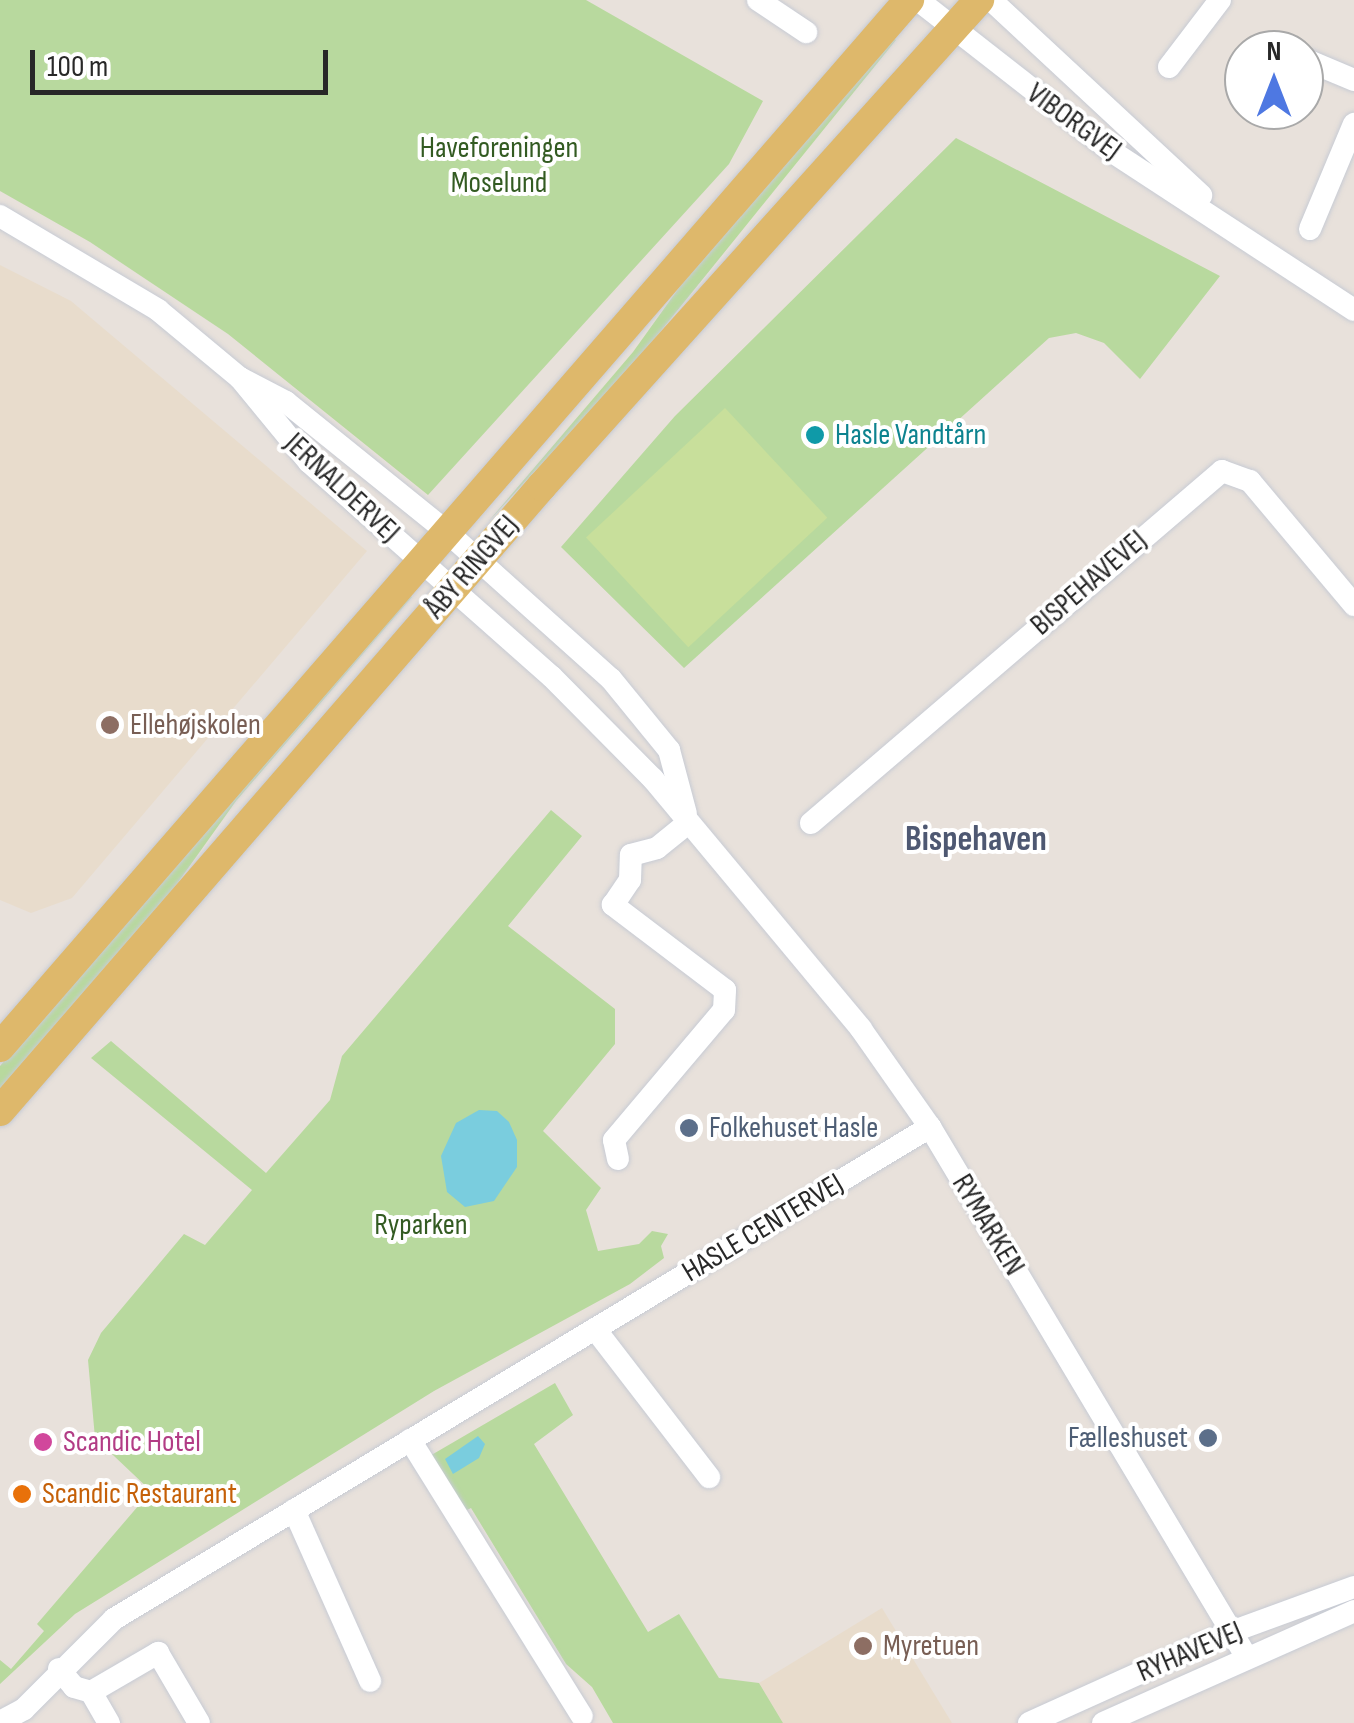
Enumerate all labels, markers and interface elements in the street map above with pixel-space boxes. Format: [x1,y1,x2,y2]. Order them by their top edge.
scale bar [35,30,332,92]
north arrow [1224,30,1324,130]
text: N [1267,35,1281,68]
text: 100 m [47,49,108,85]
street label: VIBORGVEJ [1020,76,1128,168]
park label: Haveforeningen Moselund [420,130,578,200]
place label: Hasle Vandtårn [835,417,986,453]
marker: Hasle Vandtårn [804,424,826,446]
street label: JERNALDERVEJ [277,426,407,550]
street label: ÅBY RINGVEJ [417,508,527,626]
street label: BISPEHAVEVEJ [1023,523,1155,643]
place label: Ellehøjskolen [130,707,261,743]
marker: Ellehøjskolen [99,714,121,736]
district label: Bispehaven [905,819,1047,861]
place label: Folkehuset Hasle [709,1110,878,1146]
marker: Folkehuset Hasle [678,1117,700,1139]
street label: HASLE CENTERVEJ [676,1166,850,1290]
street label: RYMARKEN [944,1168,1032,1282]
park label: Ryparken [374,1207,468,1243]
place label: Fælleshuset [1068,1420,1188,1456]
place label: Scandic Hotel [63,1424,201,1460]
marker: Fælleshuset [1197,1427,1219,1449]
marker: Scandic Hotel [32,1431,54,1453]
place label: Scandic Restaurant [42,1476,237,1512]
marker: Scandic Restaurant [11,1483,33,1505]
street label: RYHAVEVEJ [1132,1614,1248,1690]
place label: Myretuen [883,1628,979,1664]
marker: Myretuen [852,1635,874,1657]

